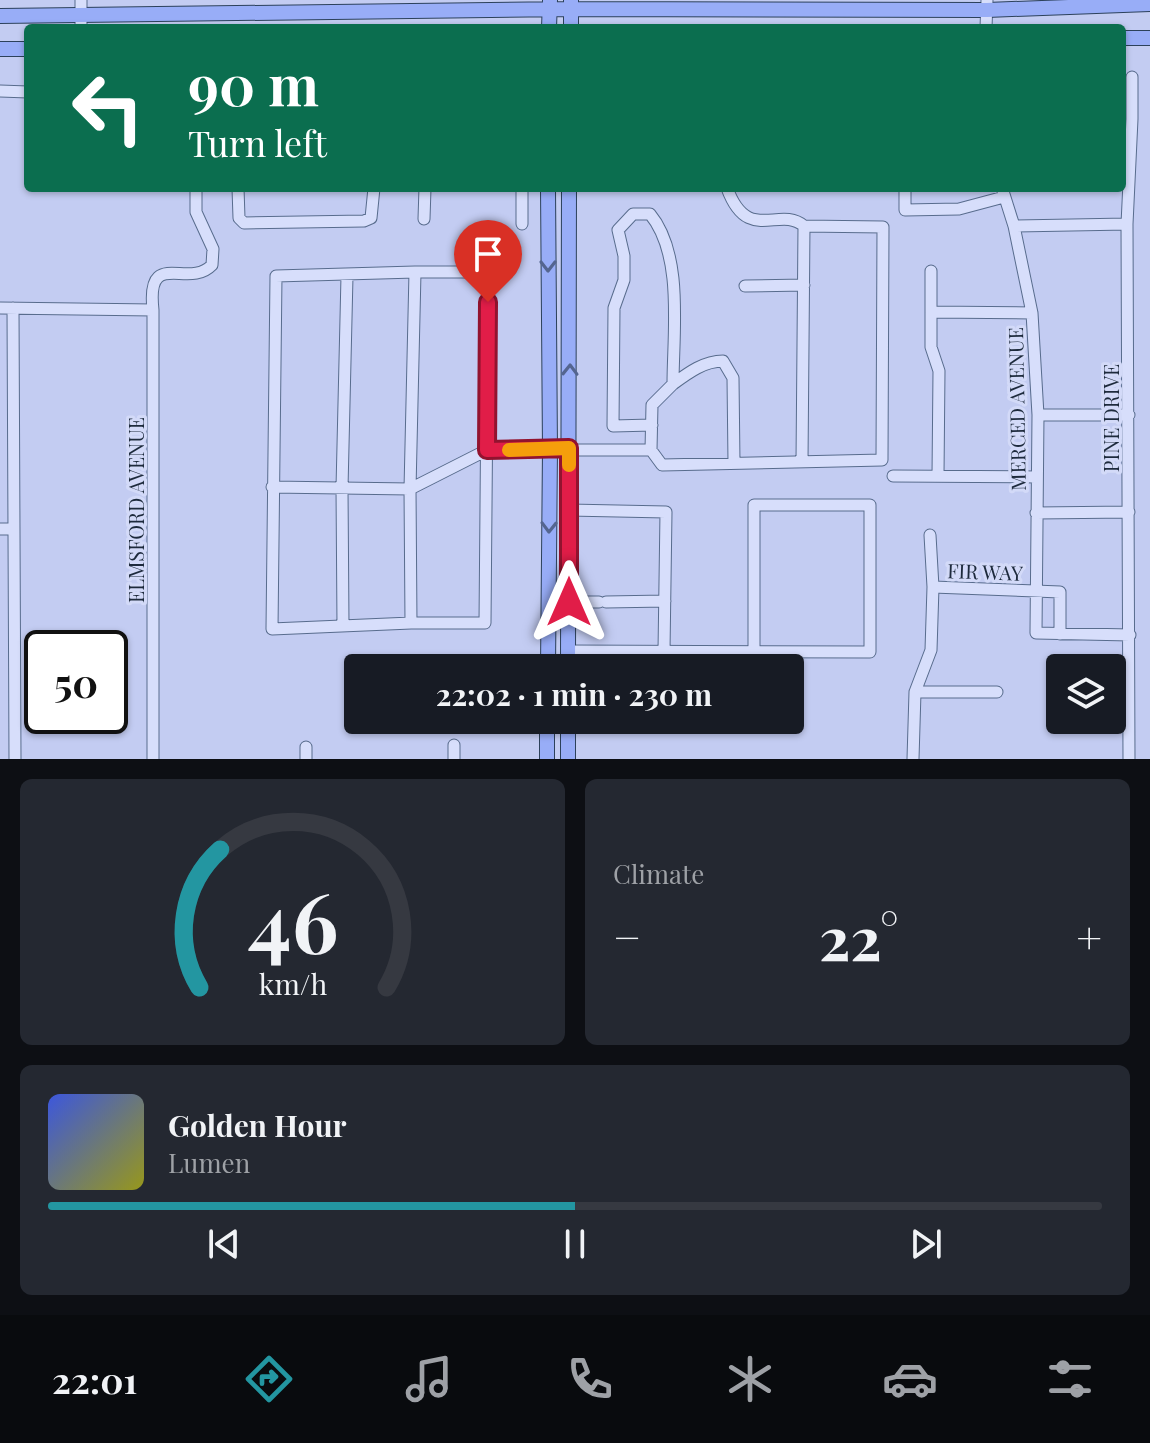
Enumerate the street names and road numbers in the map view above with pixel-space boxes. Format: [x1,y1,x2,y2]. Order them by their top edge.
street label: MERCED AVENUE [1001,327,1031,491]
street label: PINE DRIVE [1097,364,1124,472]
street label: ELMSFORD AVENUE [122,417,149,603]
street label: FIR WAY [947,556,1023,586]

